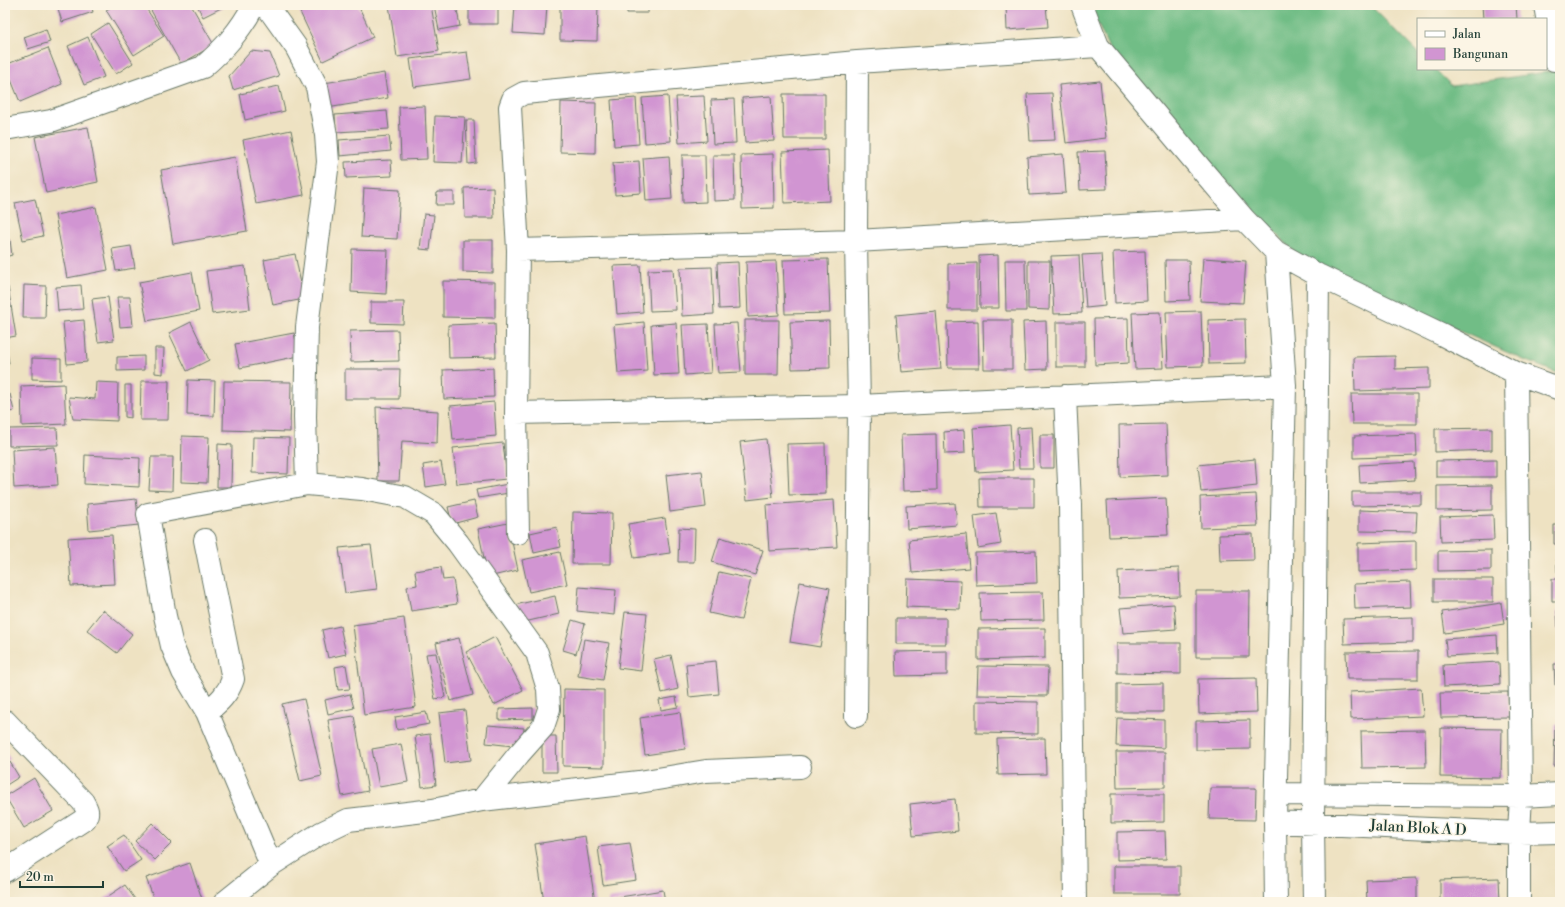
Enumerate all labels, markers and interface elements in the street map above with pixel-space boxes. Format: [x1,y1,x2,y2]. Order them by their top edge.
legend [1417,18,1547,70]
text: Jalan [1452,27,1481,42]
text: Bangunan [1452,47,1508,62]
street label: Jalan Blok A D [1368,816,1467,840]
scale bar [20,863,103,889]
text: 20 m [26,870,54,885]

